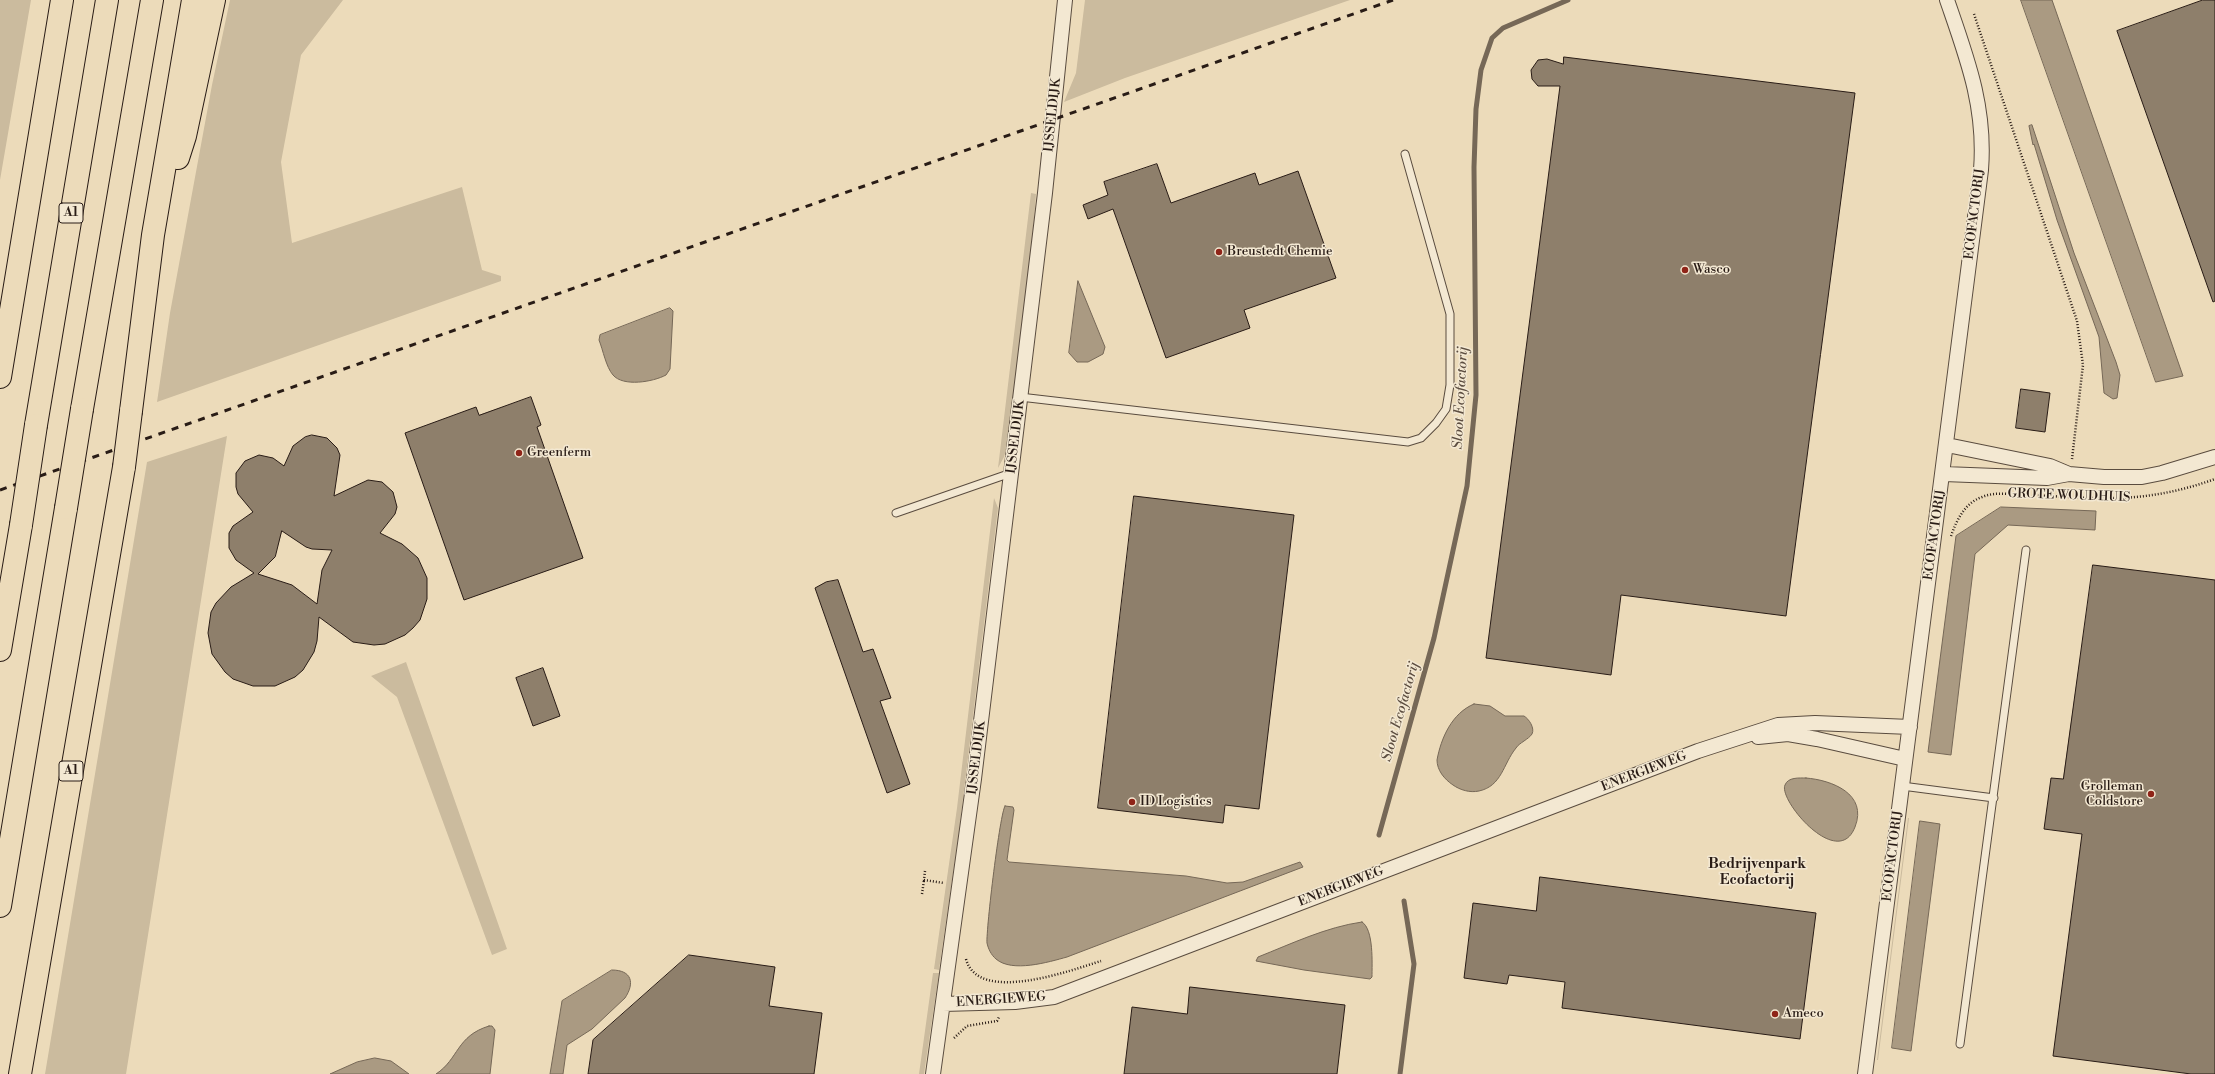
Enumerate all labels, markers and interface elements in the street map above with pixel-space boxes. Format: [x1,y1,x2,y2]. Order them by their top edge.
street label: IJSSELDIJK [1041,77,1065,153]
street label: ECOFACTORIJ [1962,168,1988,260]
road number: A1 [59,203,83,223]
place label: Breustedt Chemie [1227,244,1333,260]
marker: Breustedt Chemie [1214,247,1224,257]
place label: Wasco [1693,262,1730,278]
marker: Wasco [1680,265,1690,275]
water label: Sloot Ecofactorij [1450,346,1472,450]
street label: IJSSELDIJK [1004,399,1028,475]
place label: Greenferm [527,445,591,461]
marker: Greenferm [514,448,524,458]
street label: GROTE WOUDHUIS [2007,486,2131,506]
street label: ECOFACTORIJ [1921,488,1949,582]
water label: Sloot Ecofactorij [1379,660,1423,764]
street label: IJSSELDIJK [965,720,989,796]
street label: ENERGIEWEG [1599,749,1689,795]
road number: A1 [59,761,83,781]
place label: Grolleman Coldstore [2081,779,2143,810]
marker: Grolleman Coldstore [2146,789,2156,799]
place label: ID Logistics [1140,794,1212,810]
marker: ID Logistics [1127,797,1137,807]
street label: ECOFACTORIJ [1880,810,1906,902]
district label: Bedrijvenpark Ecofactorij [1708,857,1806,890]
street label: ENERGIEWEG [1296,864,1386,910]
street label: ENERGIEWEG [956,989,1046,1011]
place label: Ameco [1783,1006,1824,1022]
marker: Ameco [1770,1009,1780,1019]

